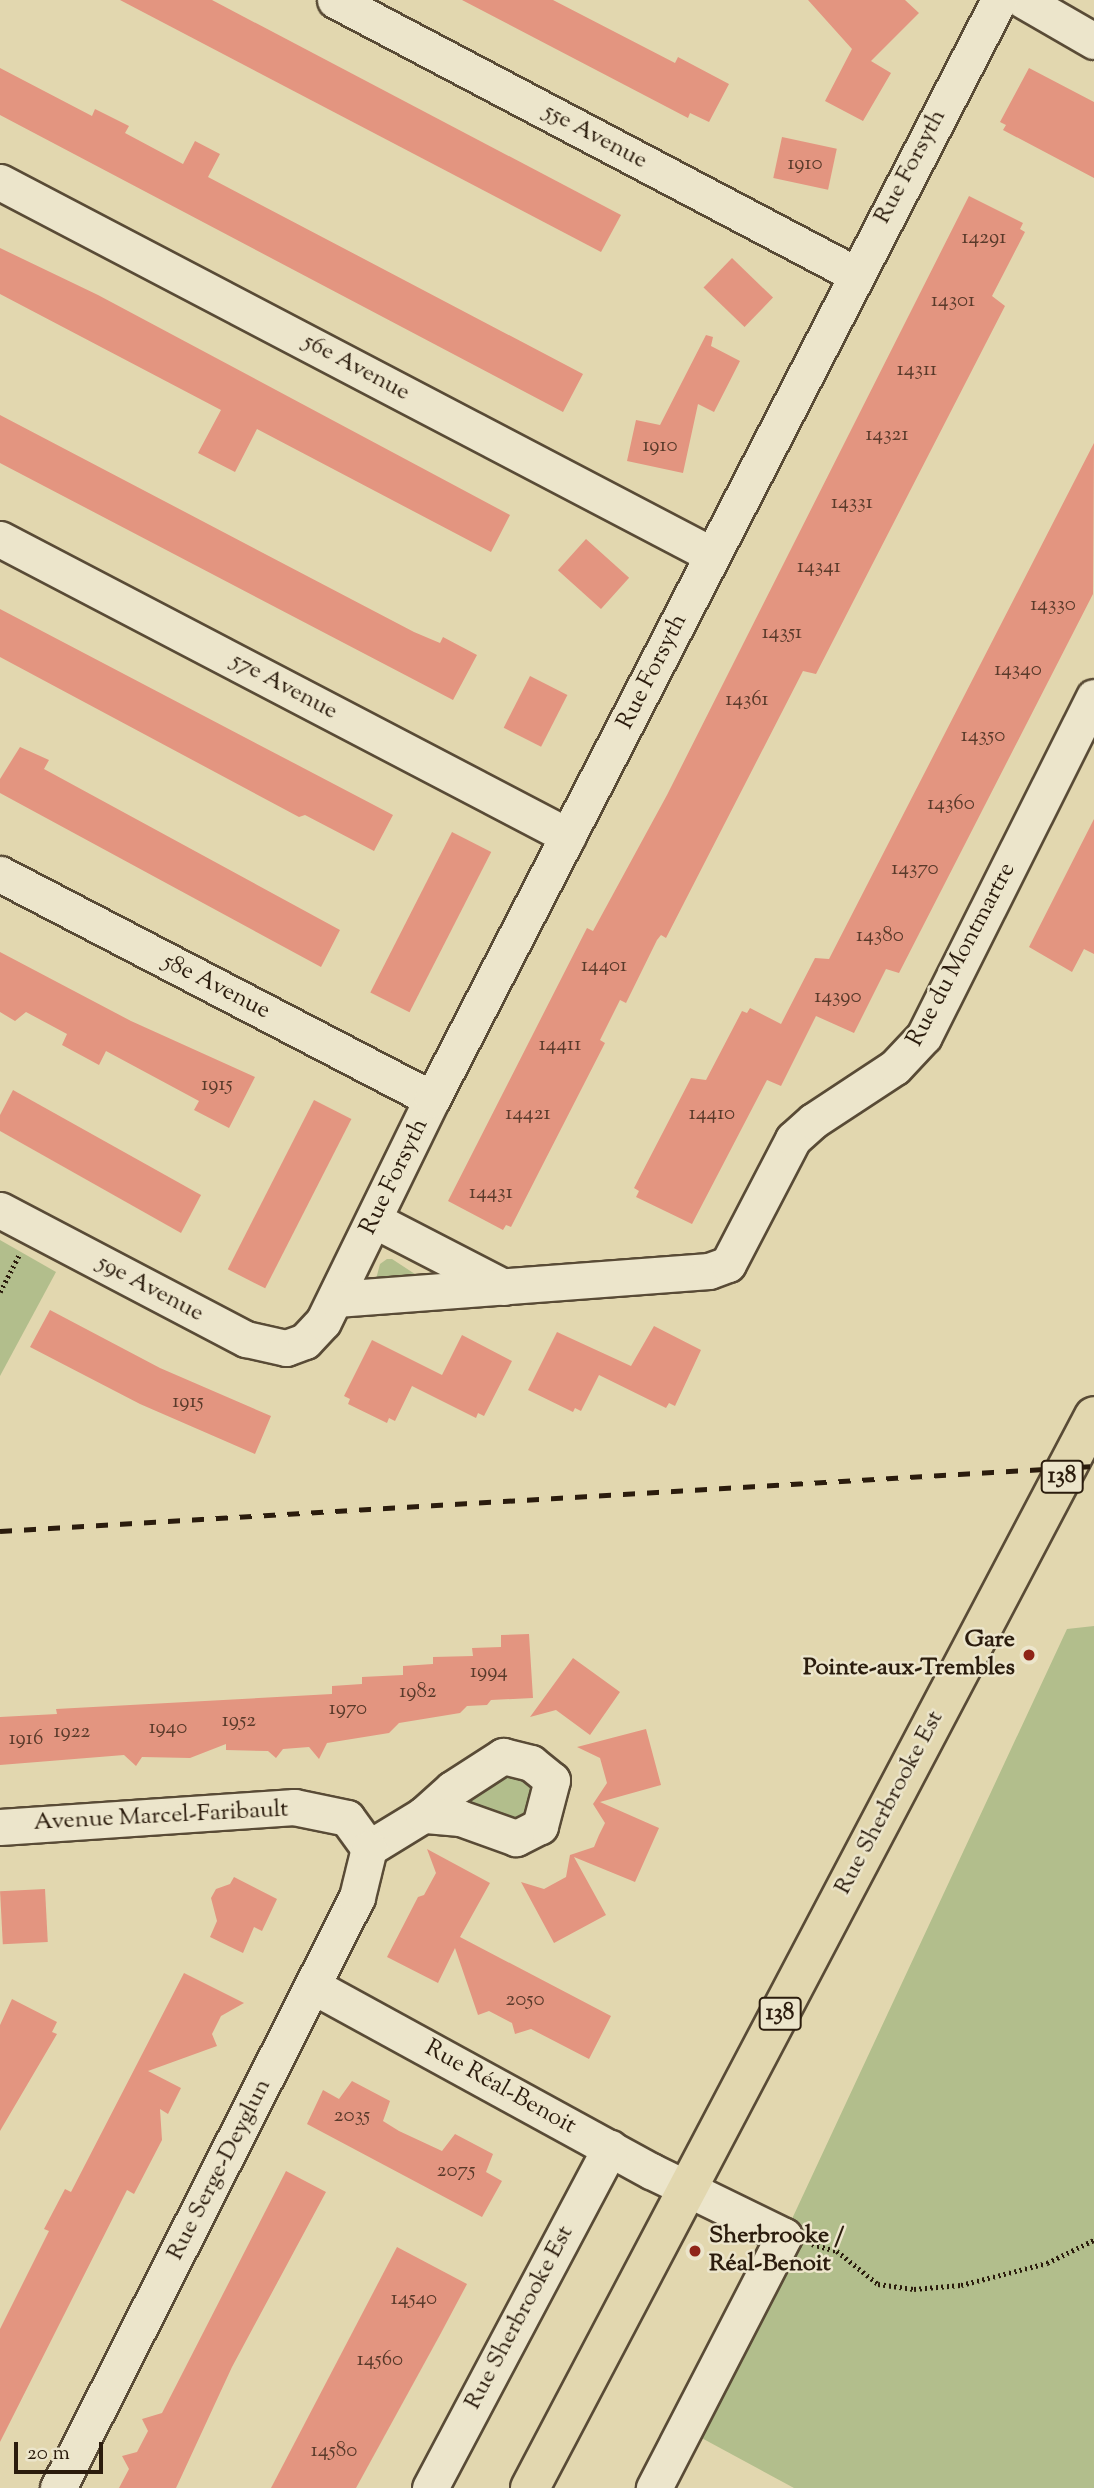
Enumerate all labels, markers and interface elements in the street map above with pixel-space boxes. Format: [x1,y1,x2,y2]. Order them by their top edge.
street label: 55e Avenue [538,98,652,176]
street label: Rue Forsyth [869,105,953,229]
house number: 1910 [787,151,823,177]
house number: 14291 [962,225,1006,251]
house number: 14301 [931,288,975,314]
street label: 56e Avenue [298,328,414,408]
house number: 14311 [897,357,937,383]
house number: 14321 [865,422,909,448]
house number: 1910 [642,433,678,459]
house number: 14331 [831,490,873,516]
house number: 14341 [797,554,841,580]
house number: 14330 [1030,592,1076,618]
street label: Rue Forsyth [612,610,694,734]
house number: 14351 [762,620,802,646]
street label: 57e Avenue [226,647,342,727]
house number: 14340 [994,657,1042,683]
house number: 14361 [725,687,769,713]
house number: 14350 [961,723,1005,749]
house number: 14360 [927,791,975,817]
house number: 14370 [891,856,939,882]
street label: Rue du Montmartre [901,858,1023,1052]
house number: 14380 [856,923,904,949]
street label: 58e Avenue [157,948,275,1026]
house number: 14401 [581,953,627,979]
house number: 14390 [814,984,862,1010]
house number: 14411 [539,1032,581,1058]
house number: 1915 [201,1072,233,1098]
house number: 14421 [505,1101,551,1127]
house number: 14410 [689,1101,735,1127]
street label: Rue Forsyth [355,1114,435,1240]
house number: 14431 [469,1180,513,1206]
street label: 59e Avenue [92,1249,208,1329]
house number: 1915 [172,1389,204,1415]
road number: 138 [1039,1458,1085,1496]
place label: Gare Pointe-aux-Trembles [803,1627,1015,1683]
marker: Gare Pointe-aux-Trembles [1021,1647,1037,1663]
house number: 1994 [470,1659,508,1685]
house number: 1982 [399,1679,437,1705]
house number: 1970 [329,1696,367,1722]
street label: Rue Sherbrooke Est [829,1706,951,1900]
house number: 1952 [222,1708,256,1734]
house number: 1940 [149,1715,187,1741]
house number: 1922 [54,1719,90,1745]
house number: 1916 [9,1726,43,1752]
street label: Avenue Marcel-Faribault [33,1796,289,1838]
house number: 2050 [505,1987,545,2013]
road number: 138 [757,1994,803,2034]
street label: Rue Réal-Benoit [419,2035,581,2141]
street label: Rue Serge-Deyglun [162,2075,278,2265]
house number: 2035 [334,2103,370,2129]
house number: 2075 [437,2158,475,2184]
street label: Rue Sherbrooke Est [459,2221,581,2415]
place label: Sherbrooke / Réal-Benoit [709,2223,844,2279]
marker: Sherbrooke / Réal-Benoit [687,2243,703,2259]
house number: 14540 [391,2286,437,2312]
house number: 14560 [357,2347,403,2373]
scale bar [18,2428,107,2472]
house number: 14580 [311,2438,357,2464]
text: 20 m [27,2439,70,2469]

